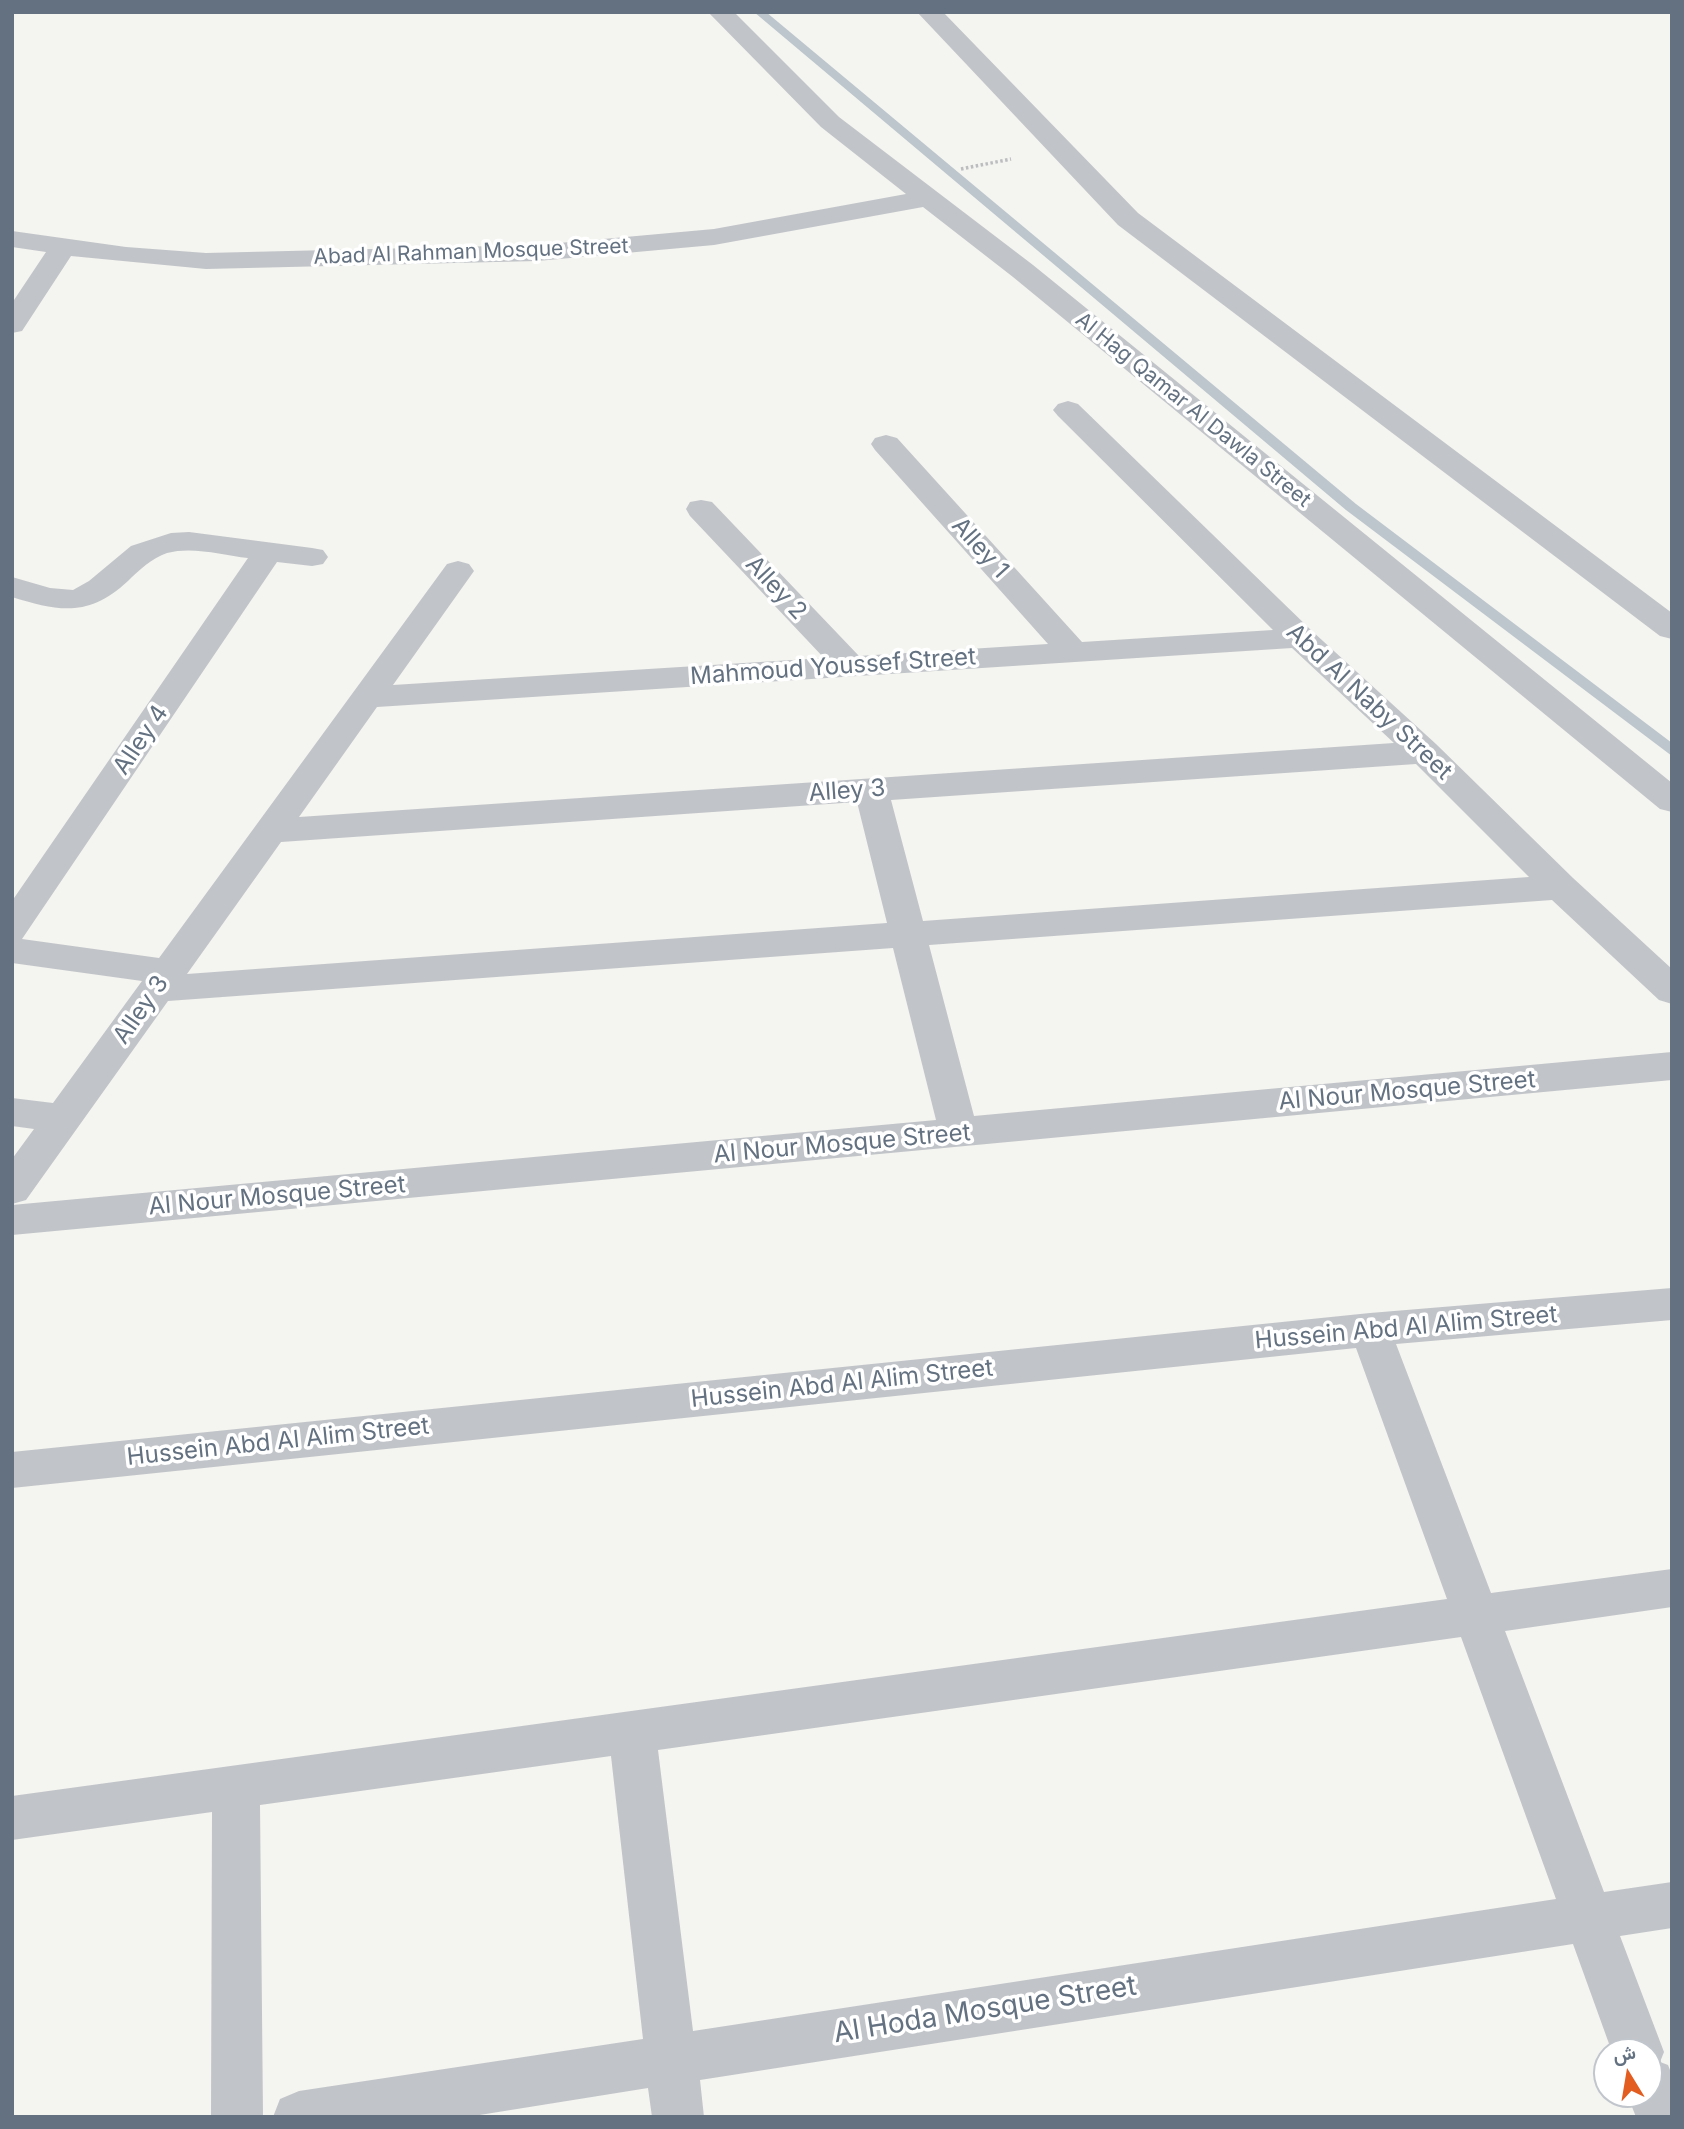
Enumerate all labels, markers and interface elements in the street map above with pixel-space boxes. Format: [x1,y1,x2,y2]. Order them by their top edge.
street label: Abad Al Rahman Mosque Street [313,234,629,270]
street label: Al Hag Qamar Al Dawla Street [1070,307,1316,513]
street label: Alley 1 [945,512,1015,584]
street label: Alley 2 [739,550,813,626]
street label: Abd Al Naby Street [1280,618,1458,786]
street label: Mahmoud Youssef Street [689,643,977,691]
street label: Alley 4 [107,700,175,780]
street label: Alley 3 [808,774,886,808]
street label: Alley 3 [107,970,175,1050]
street label: Al Nour Mosque Street [1277,1065,1537,1117]
street label: Al Nour Mosque Street [712,1118,972,1170]
street label: Al Nour Mosque Street [147,1170,407,1222]
street label: Hussein Abd Al Alim Street [1254,1300,1558,1356]
street label: Hussein Abd Al Alim Street [690,1354,994,1414]
street label: Hussein Abd Al Alim Street [126,1412,430,1472]
street label: Al Hoda Mosque Street [831,1969,1139,2051]
north arrow [1593,2038,1663,2108]
text: ش [1611,2040,1638,2067]

